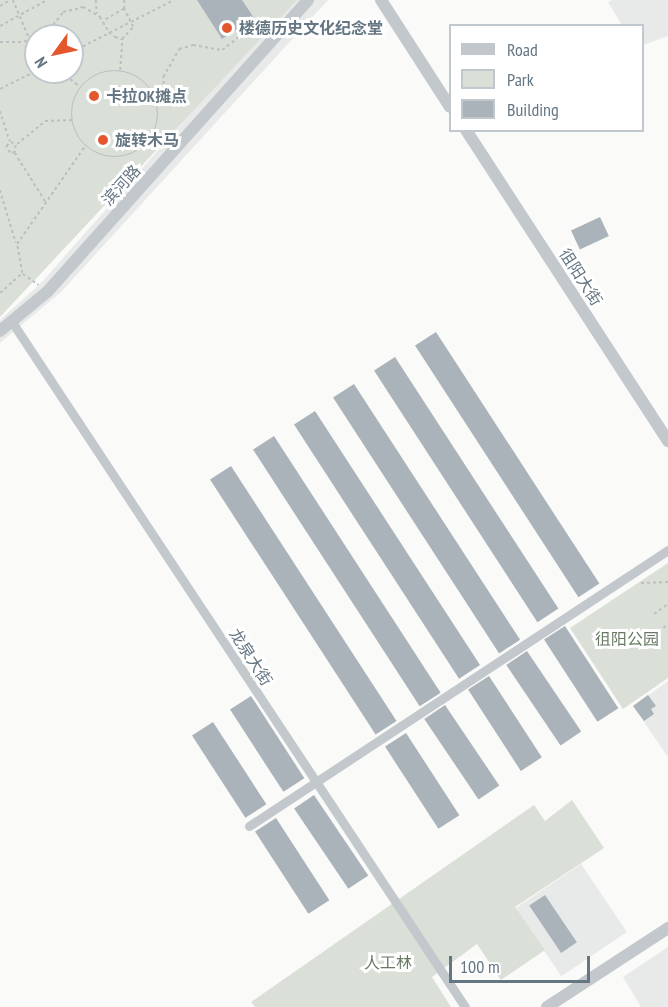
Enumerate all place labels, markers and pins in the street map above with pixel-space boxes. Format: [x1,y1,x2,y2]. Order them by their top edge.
place label: 楼德历史文化纪念堂 [239,18,383,38]
marker: 楼德历史文化纪念堂 [220,21,234,35]
place label: 卡拉OK摊点 [106,86,187,106]
marker: 卡拉OK摊点 [87,89,101,103]
place label: 旋转木马 [115,130,179,150]
marker: 旋转木马 [96,133,110,147]

